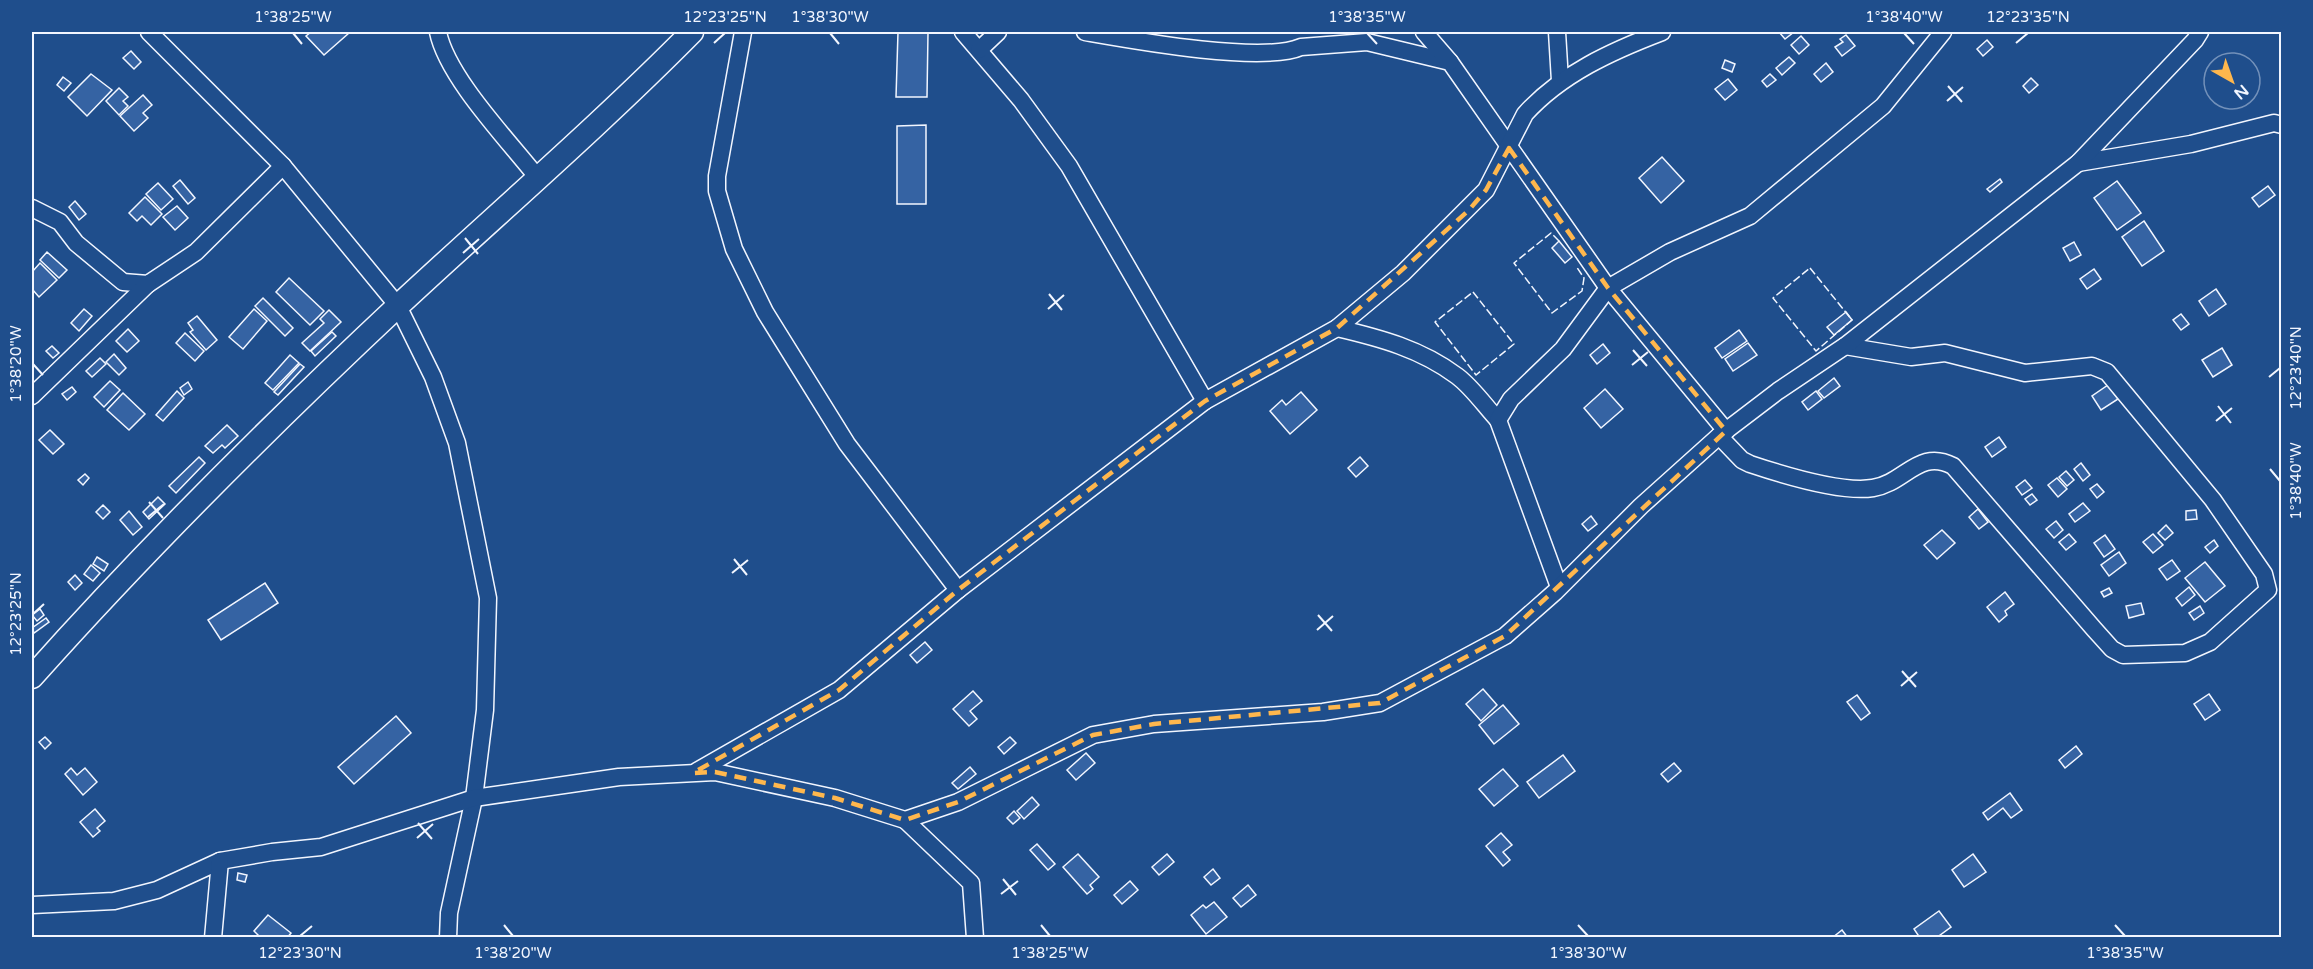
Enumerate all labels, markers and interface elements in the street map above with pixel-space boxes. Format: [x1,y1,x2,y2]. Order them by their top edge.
text: 1°38'25"W [254,8,332,26]
text: 12°23'25"N [683,8,767,26]
text: 1°38'30"W [791,8,869,26]
text: 1°38'35"W [1328,8,1406,26]
text: 1°38'40"W [1865,8,1943,26]
text: 12°23'35"N [1986,8,2070,26]
north arrow [2202,51,2262,111]
text: N [2230,80,2252,104]
text: 1°38'20"W [7,325,25,403]
text: 12°23'40"N [2287,326,2305,410]
text: 1°38'40"W [2287,442,2305,520]
text: 12°23'25"N [7,572,25,656]
text: 12°23'30"N [258,944,342,962]
text: 1°38'20"W [474,944,552,962]
text: 1°38'25"W [1011,944,1089,962]
text: 1°38'30"W [1549,944,1627,962]
text: 1°38'35"W [2086,944,2164,962]

